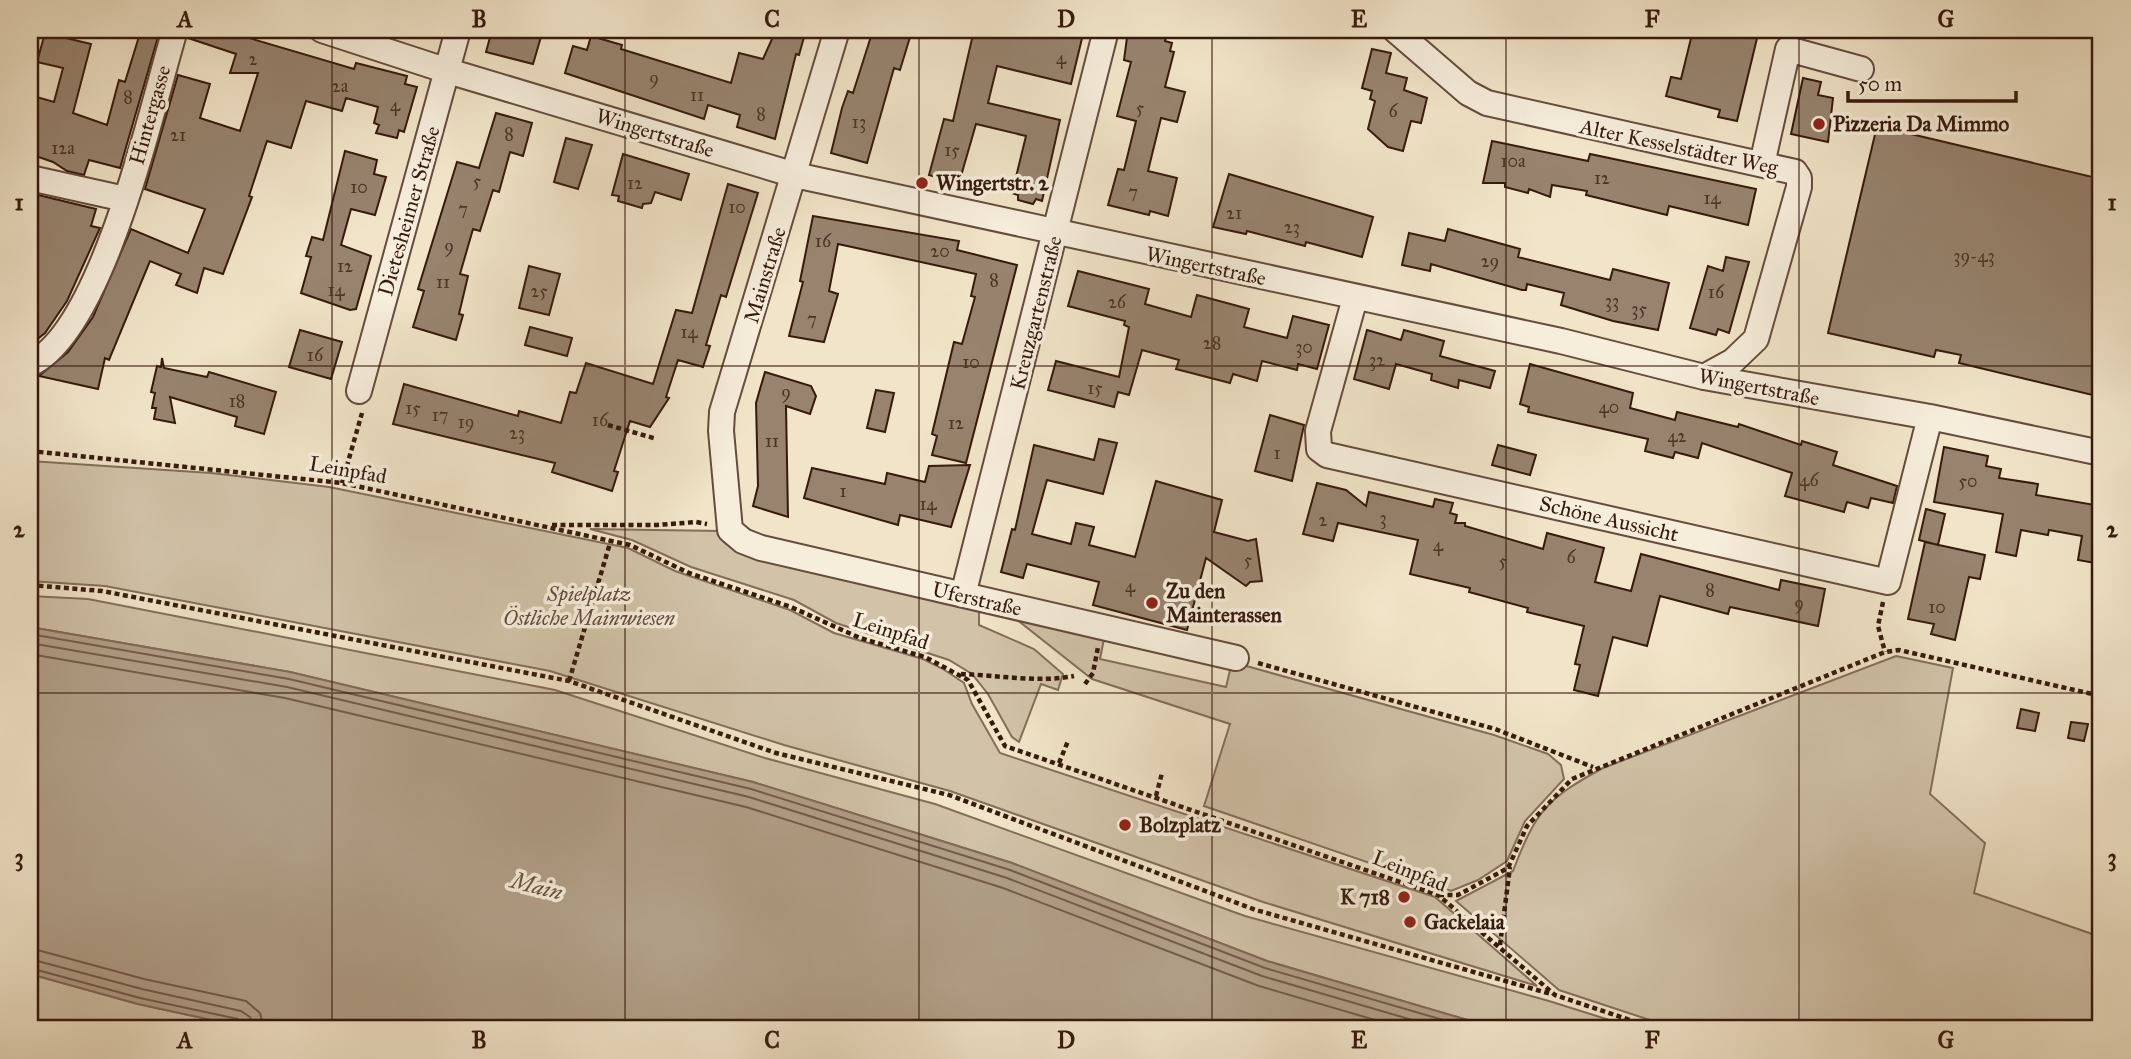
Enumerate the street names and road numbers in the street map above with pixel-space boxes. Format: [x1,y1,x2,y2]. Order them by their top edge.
street label: Hintergasse [123,62,177,168]
street label: Wingertstraße [593,103,718,163]
street label: Alter Kesselstädter Weg [1576,113,1781,181]
street label: Dietesheimer Straße [372,123,446,299]
street label: Mainstraße [738,224,792,326]
street label: Kreuzgartenstraße [1004,233,1068,393]
street label: Wingertstraße [1143,241,1269,291]
street label: Wingertstraße [1696,363,1822,411]
street label: Leinpfad [307,450,389,490]
street label: Schöne Aussicht [1537,490,1682,548]
street label: Uferstraße [930,576,1025,622]
street label: Leinpfad [850,607,933,656]
street label: Leinpfad [1369,844,1452,898]

